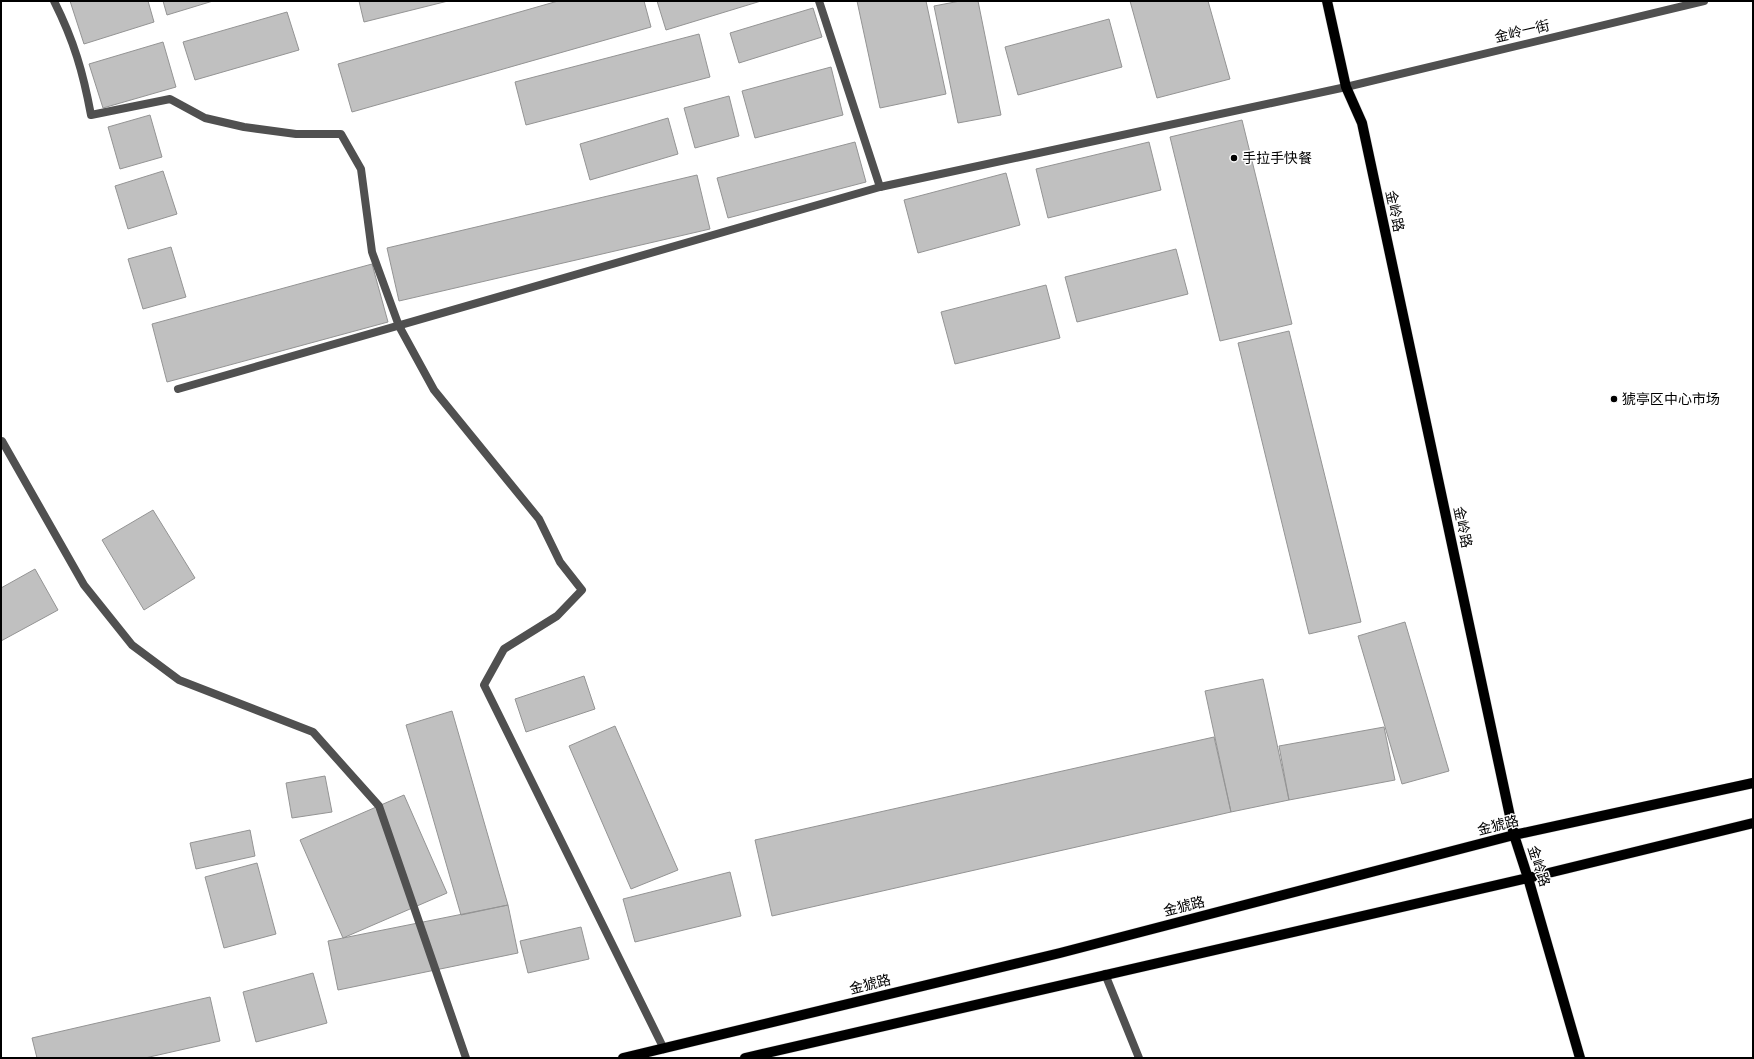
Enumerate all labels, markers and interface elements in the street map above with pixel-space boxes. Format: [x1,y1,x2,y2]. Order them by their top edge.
street label: 金岭一街 [1493,17,1552,47]
place label: 手拉手快餐 [1242,150,1312,168]
marker: 手拉手快餐 [1229,153,1239,163]
street label: 金岭路 [1381,189,1407,234]
place label: 猇亭区中心市场 [1622,392,1720,409]
marker: 猇亭区中心市场 [1609,394,1619,404]
street label: 金岭路 [1449,505,1475,550]
street label: 金猇路 [1476,813,1521,840]
street label: 金岭路 [1523,844,1553,889]
street label: 金猇路 [1162,894,1207,921]
street label: 金猇路 [848,972,893,999]

